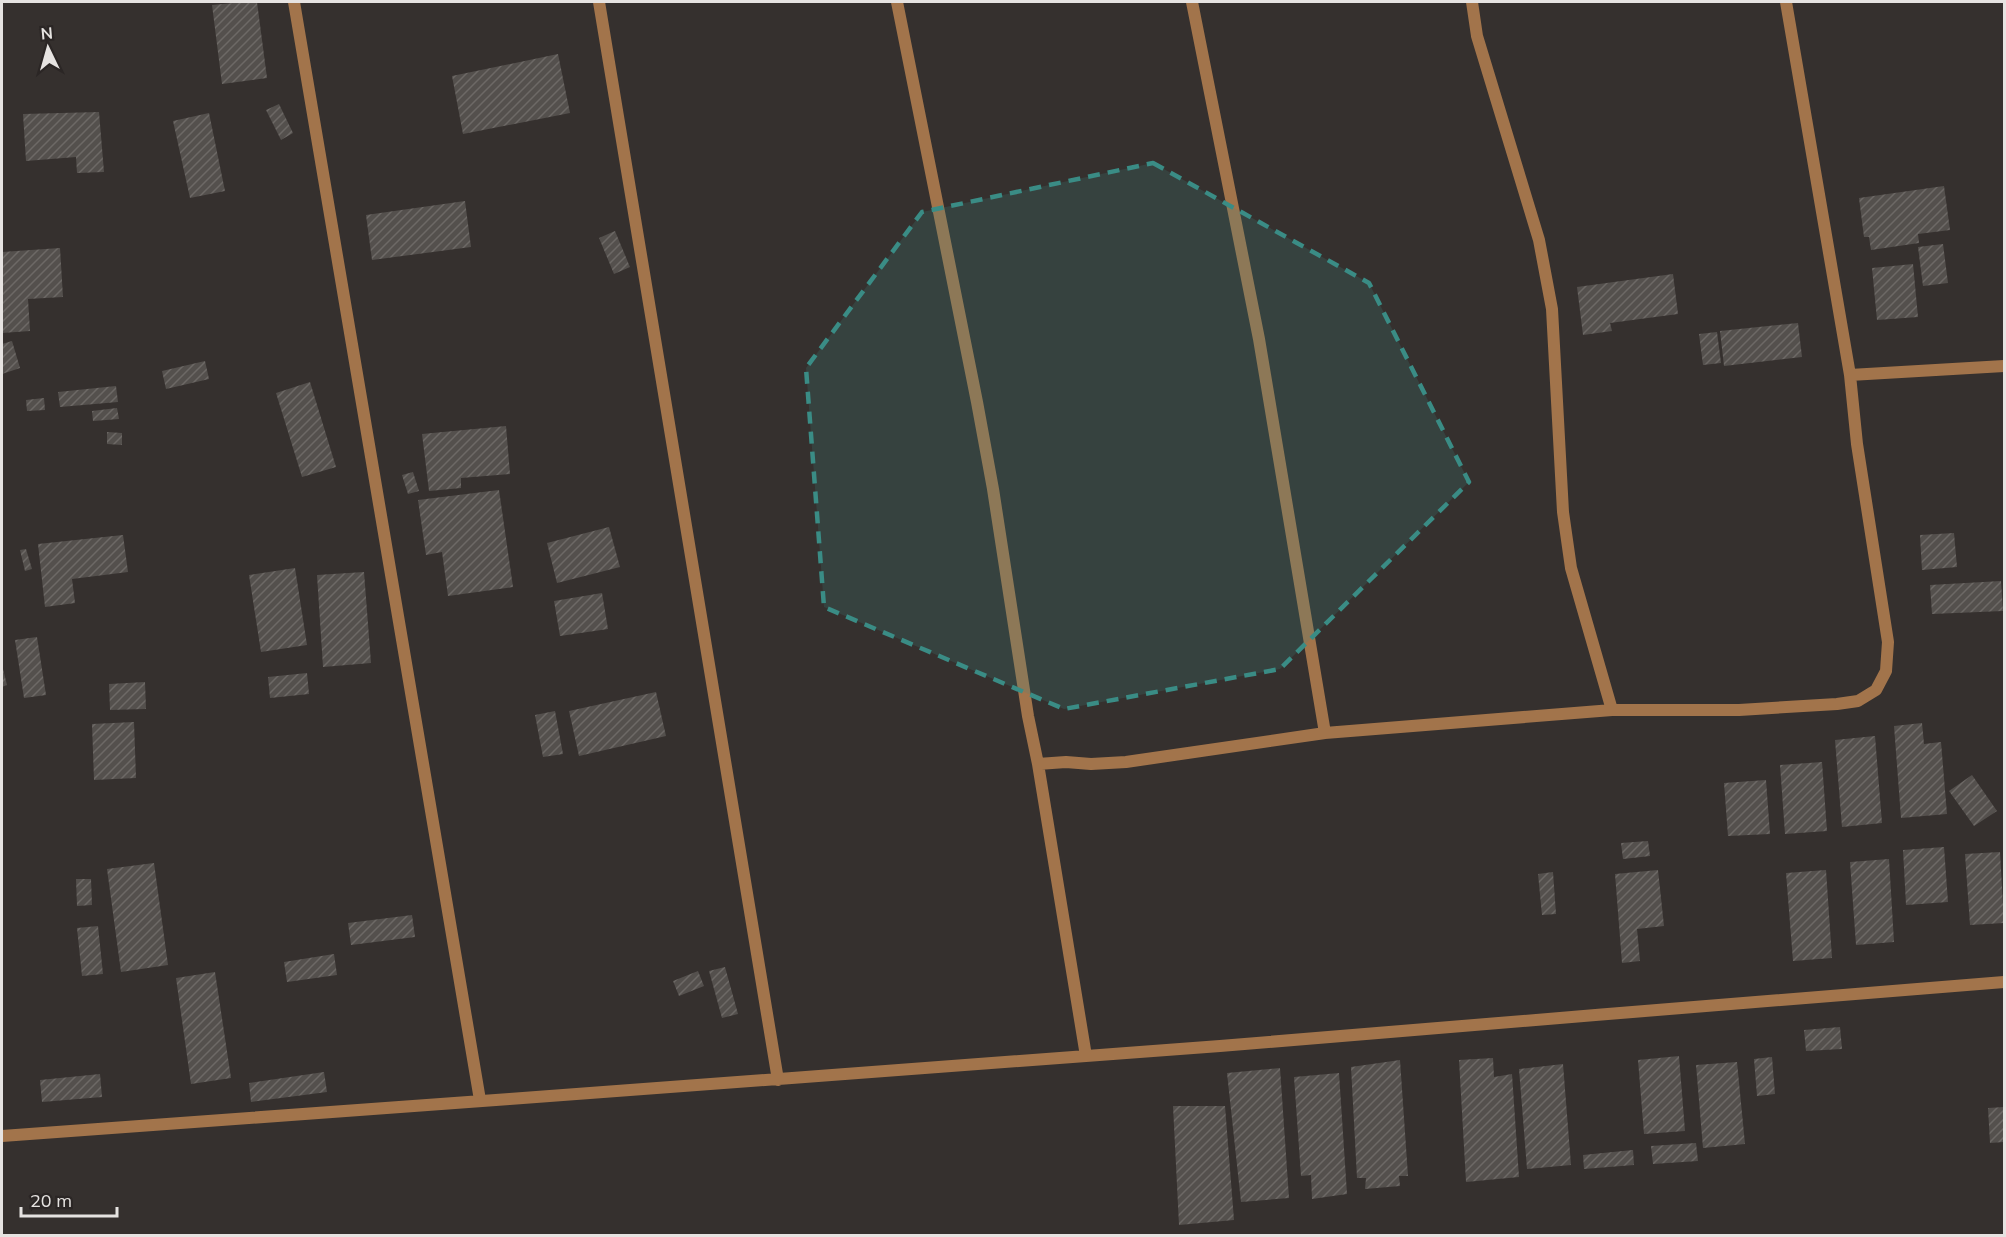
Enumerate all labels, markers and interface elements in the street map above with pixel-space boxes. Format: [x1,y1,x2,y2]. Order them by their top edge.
north arrow [18,18,78,78]
text: N [40,23,54,44]
scale bar [21,1180,117,1218]
text: 20 m [30,1189,72,1212]

